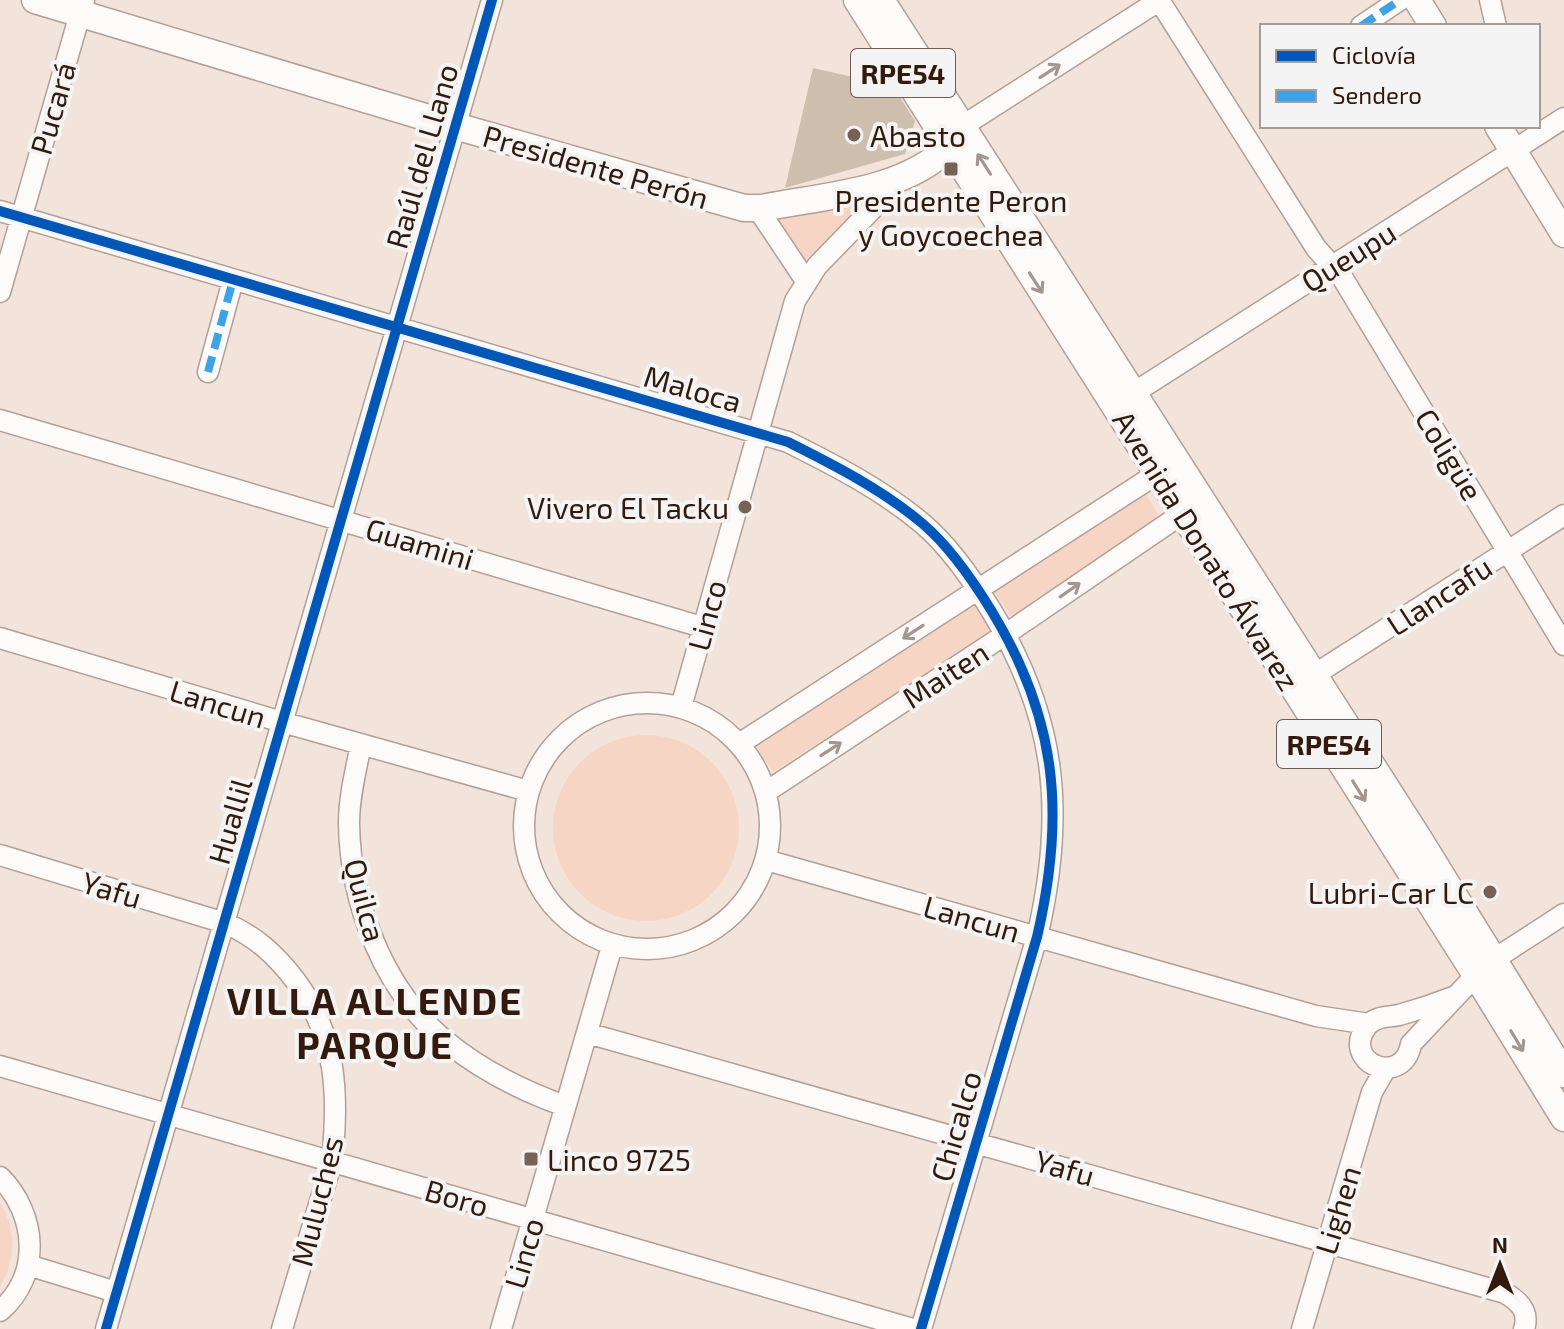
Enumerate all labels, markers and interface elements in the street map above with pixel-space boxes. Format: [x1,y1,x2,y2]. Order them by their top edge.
legend [1260,24,1540,128]
text: Ciclovía [1332,40,1416,69]
road number: RPE54 [851,49,955,97]
street label: Pucará [22,58,82,158]
street label: Raúl del Llano [377,60,465,252]
one-way arrow [1038,62,1061,78]
text: Sendero [1332,80,1422,109]
street label: Presidente Perón [479,117,713,215]
place label: Abasto [870,117,966,153]
marker: Abasto [845,126,863,144]
one-way arrow [976,153,993,175]
marker: Presidente Peron y Goycoechea [942,160,960,178]
place label: Presidente Peron y Goycoechea [835,182,1067,252]
street label: Queupu [1294,213,1402,299]
one-way arrow [1028,271,1044,294]
street label: Maloca [640,357,746,419]
street label: Coligüe [1409,402,1491,506]
street label: Avenida Donato Álvarez [1106,404,1308,696]
place label: Vivero El Tacku [527,489,729,525]
marker: Vivero El Tacku [736,498,754,516]
street label: Guamini [362,510,478,576]
street label: Llancafu [1380,548,1498,642]
street label: Linco [679,576,733,654]
one-way arrow [1058,582,1080,598]
one-way arrow [902,625,925,641]
street label: Maiten [895,633,995,715]
street label: Lancun [166,671,270,735]
road number: RPE54 [1277,720,1381,768]
one-way arrow [819,741,842,757]
street label: Huallil [200,774,258,868]
one-way arrow [1352,779,1368,802]
street label: Quilca [338,854,394,946]
street label: Yafu [78,863,146,915]
place label: Lubri-Car LC [1308,874,1474,910]
marker: Lubri-Car LC [1481,883,1499,901]
street label: Lancun [920,887,1024,949]
district label: VILLA ALLENDE PARQUE [227,977,523,1068]
one-way arrow [1509,1029,1525,1052]
street label: Chicalco [922,1066,988,1186]
street label: Muluches [282,1132,350,1270]
place label: Linco 9725 [547,1141,691,1177]
street label: Yafu [1031,1141,1099,1193]
marker: Linco 9725 [522,1150,540,1168]
street label: Lighen [1307,1161,1367,1259]
street label: Boro [421,1171,493,1223]
street label: Linco [496,1214,550,1292]
north arrow [1460,1225,1540,1305]
text: N [1492,1231,1508,1257]

